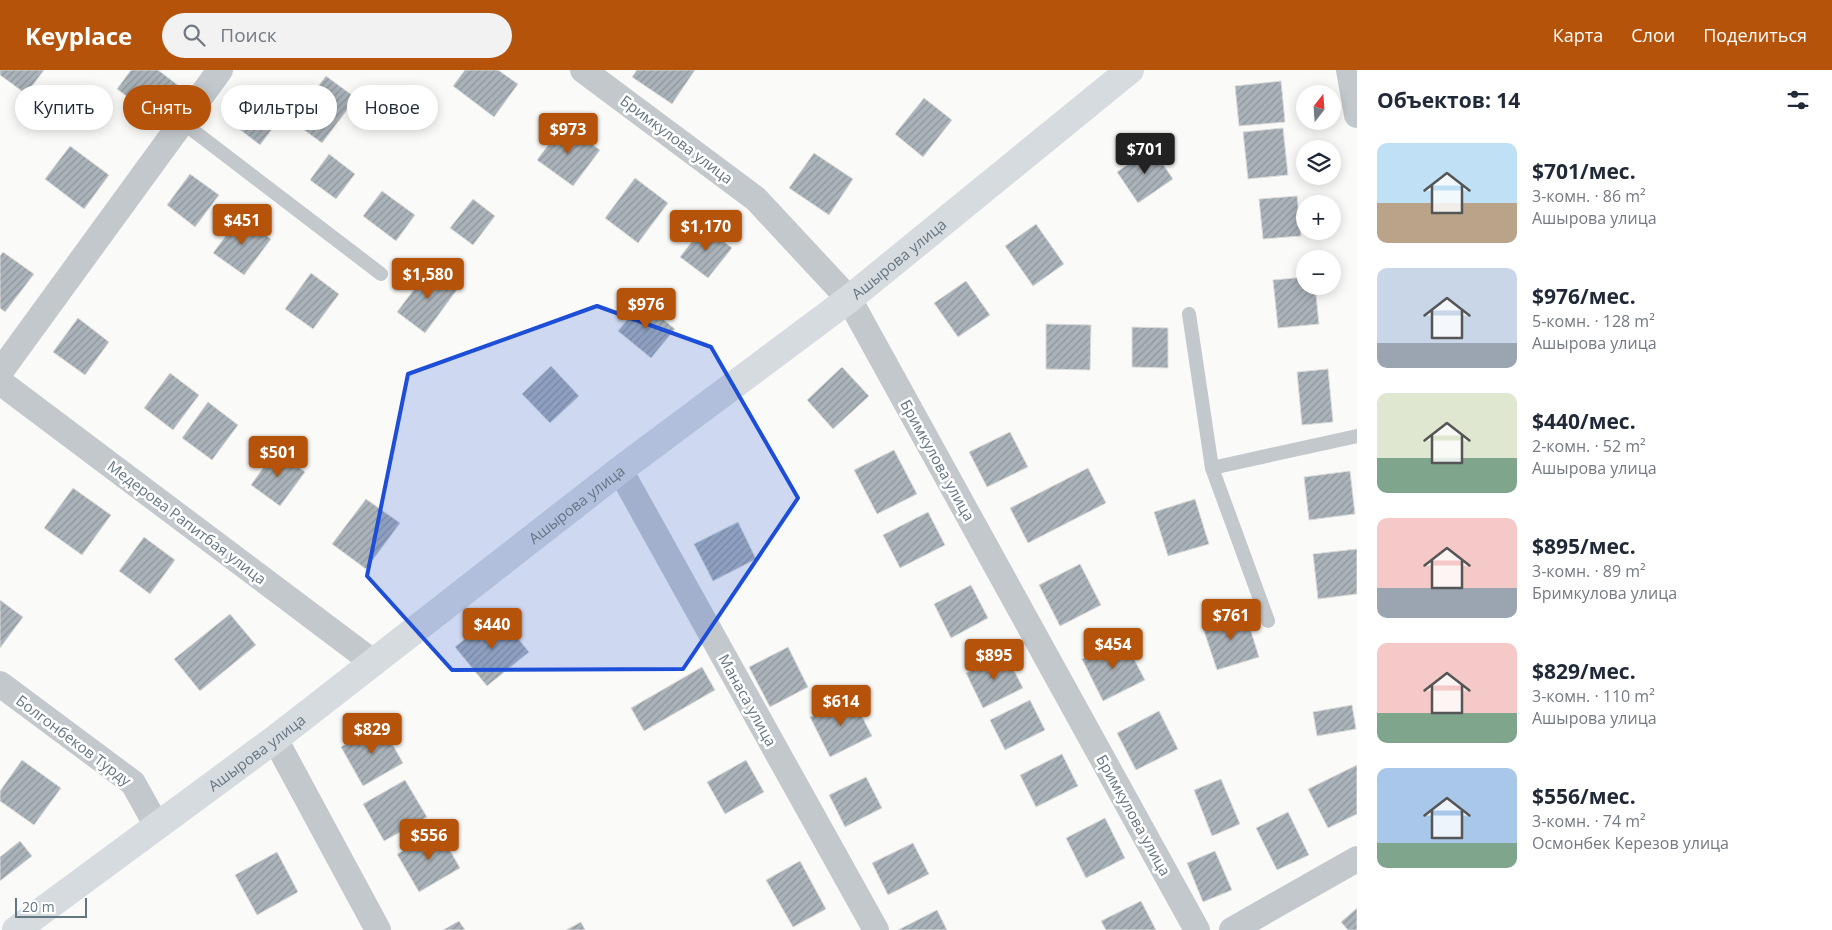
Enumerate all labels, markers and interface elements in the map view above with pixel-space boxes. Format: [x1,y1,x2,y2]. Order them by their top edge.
search box [162,13,512,58]
text: Keyplace [25,19,132,52]
icon: search [180,21,208,49]
text: Поиск [220,22,277,48]
text: Карта [1553,23,1603,47]
text: Слои [1631,23,1675,47]
text: Поделиться [1703,23,1807,47]
chip: Купить [15,85,113,130]
chip: Снять [123,85,211,130]
chip: Фильтры [221,85,337,130]
chip: Новое [347,85,438,130]
north arrow [1296,85,1341,130]
map controls [1296,85,1341,295]
text: Объектов: 14 [1377,86,1520,114]
icon: filters [1784,86,1812,114]
street label: Бримкулова улица [617,90,737,188]
pin: $973 [538,112,598,155]
text: $973 [550,118,586,140]
pin: $701 [1115,132,1175,175]
text: $701 [1127,138,1163,160]
button: layers [1296,140,1341,185]
text: $701/мес. [1532,157,1636,185]
icon: home [1417,163,1477,223]
text: 3-комн. · 86 m² [1532,185,1646,207]
button: + [1296,195,1341,240]
pin: $451 [212,204,272,246]
text: Ашырова улица [1532,207,1657,229]
text: $451 [224,209,260,231]
pin: $1,170 [665,210,747,252]
street label: Ашырова улица [847,214,950,303]
text: $1,170 [681,215,731,237]
button: − [1296,250,1341,295]
pin: $1,580 [387,258,469,300]
text: $1,580 [403,263,453,285]
text: $976/мес. [1532,282,1636,310]
pin: $976 [616,288,676,330]
icon: home [1417,288,1477,348]
text: $976 [628,293,664,315]
text: 5-комн. · 128 m² [1532,310,1655,332]
text: Ашырова улица [1532,332,1657,354]
street label: Бримкулова улица [896,396,980,524]
text: $440/мес. [1532,407,1636,435]
icon: home [1417,413,1477,473]
text: 2-комн. · 52 m² [1532,435,1646,457]
pin: $501 [248,436,308,478]
text: $501 [260,441,296,463]
street label: Медерова Рапитбая улица [103,456,271,588]
text: Ашырова улица [1532,457,1657,479]
street label: Ашырова улица [524,460,629,548]
text: $895/мес. [1532,532,1636,560]
icon: home [1417,538,1477,598]
text: 3-комн. · 89 m² [1532,560,1646,582]
text: Бримкулова улица [1532,582,1677,604]
pin: $761 [1201,598,1261,641]
text: $761 [1213,604,1249,626]
pin: $440 [462,608,522,650]
text: $440 [474,613,510,635]
pin: $454 [1083,628,1143,670]
text: $454 [1095,633,1131,655]
pin: $895 [964,638,1024,681]
text: $895 [976,644,1012,666]
street label: Манаса улица [714,650,782,750]
text: $829/мес. [1532,657,1636,685]
icon: home [1417,663,1477,723]
pin: $614 [811,684,871,727]
text: 3-комн. · 110 m² [1532,685,1655,707]
street label: Болгонбеков Турду [12,690,136,790]
text: $614 [823,690,859,712]
text: Ашырова улица [1532,707,1657,729]
street label: Ашырова улица [204,709,309,795]
pin: $829 [342,712,402,755]
text: $829 [354,718,390,740]
street label: Бримкулова улица [1092,751,1176,879]
text: $556/мес. [1532,782,1636,810]
icon: home [1417,788,1477,848]
text: 3-комн. · 74 m² [1532,810,1646,832]
pin: $556 [399,818,459,861]
text: $556 [411,824,447,846]
text: Осмонбек Керезов улица [1532,832,1729,854]
scale bar [15,895,88,918]
text: 20 m [22,897,55,916]

